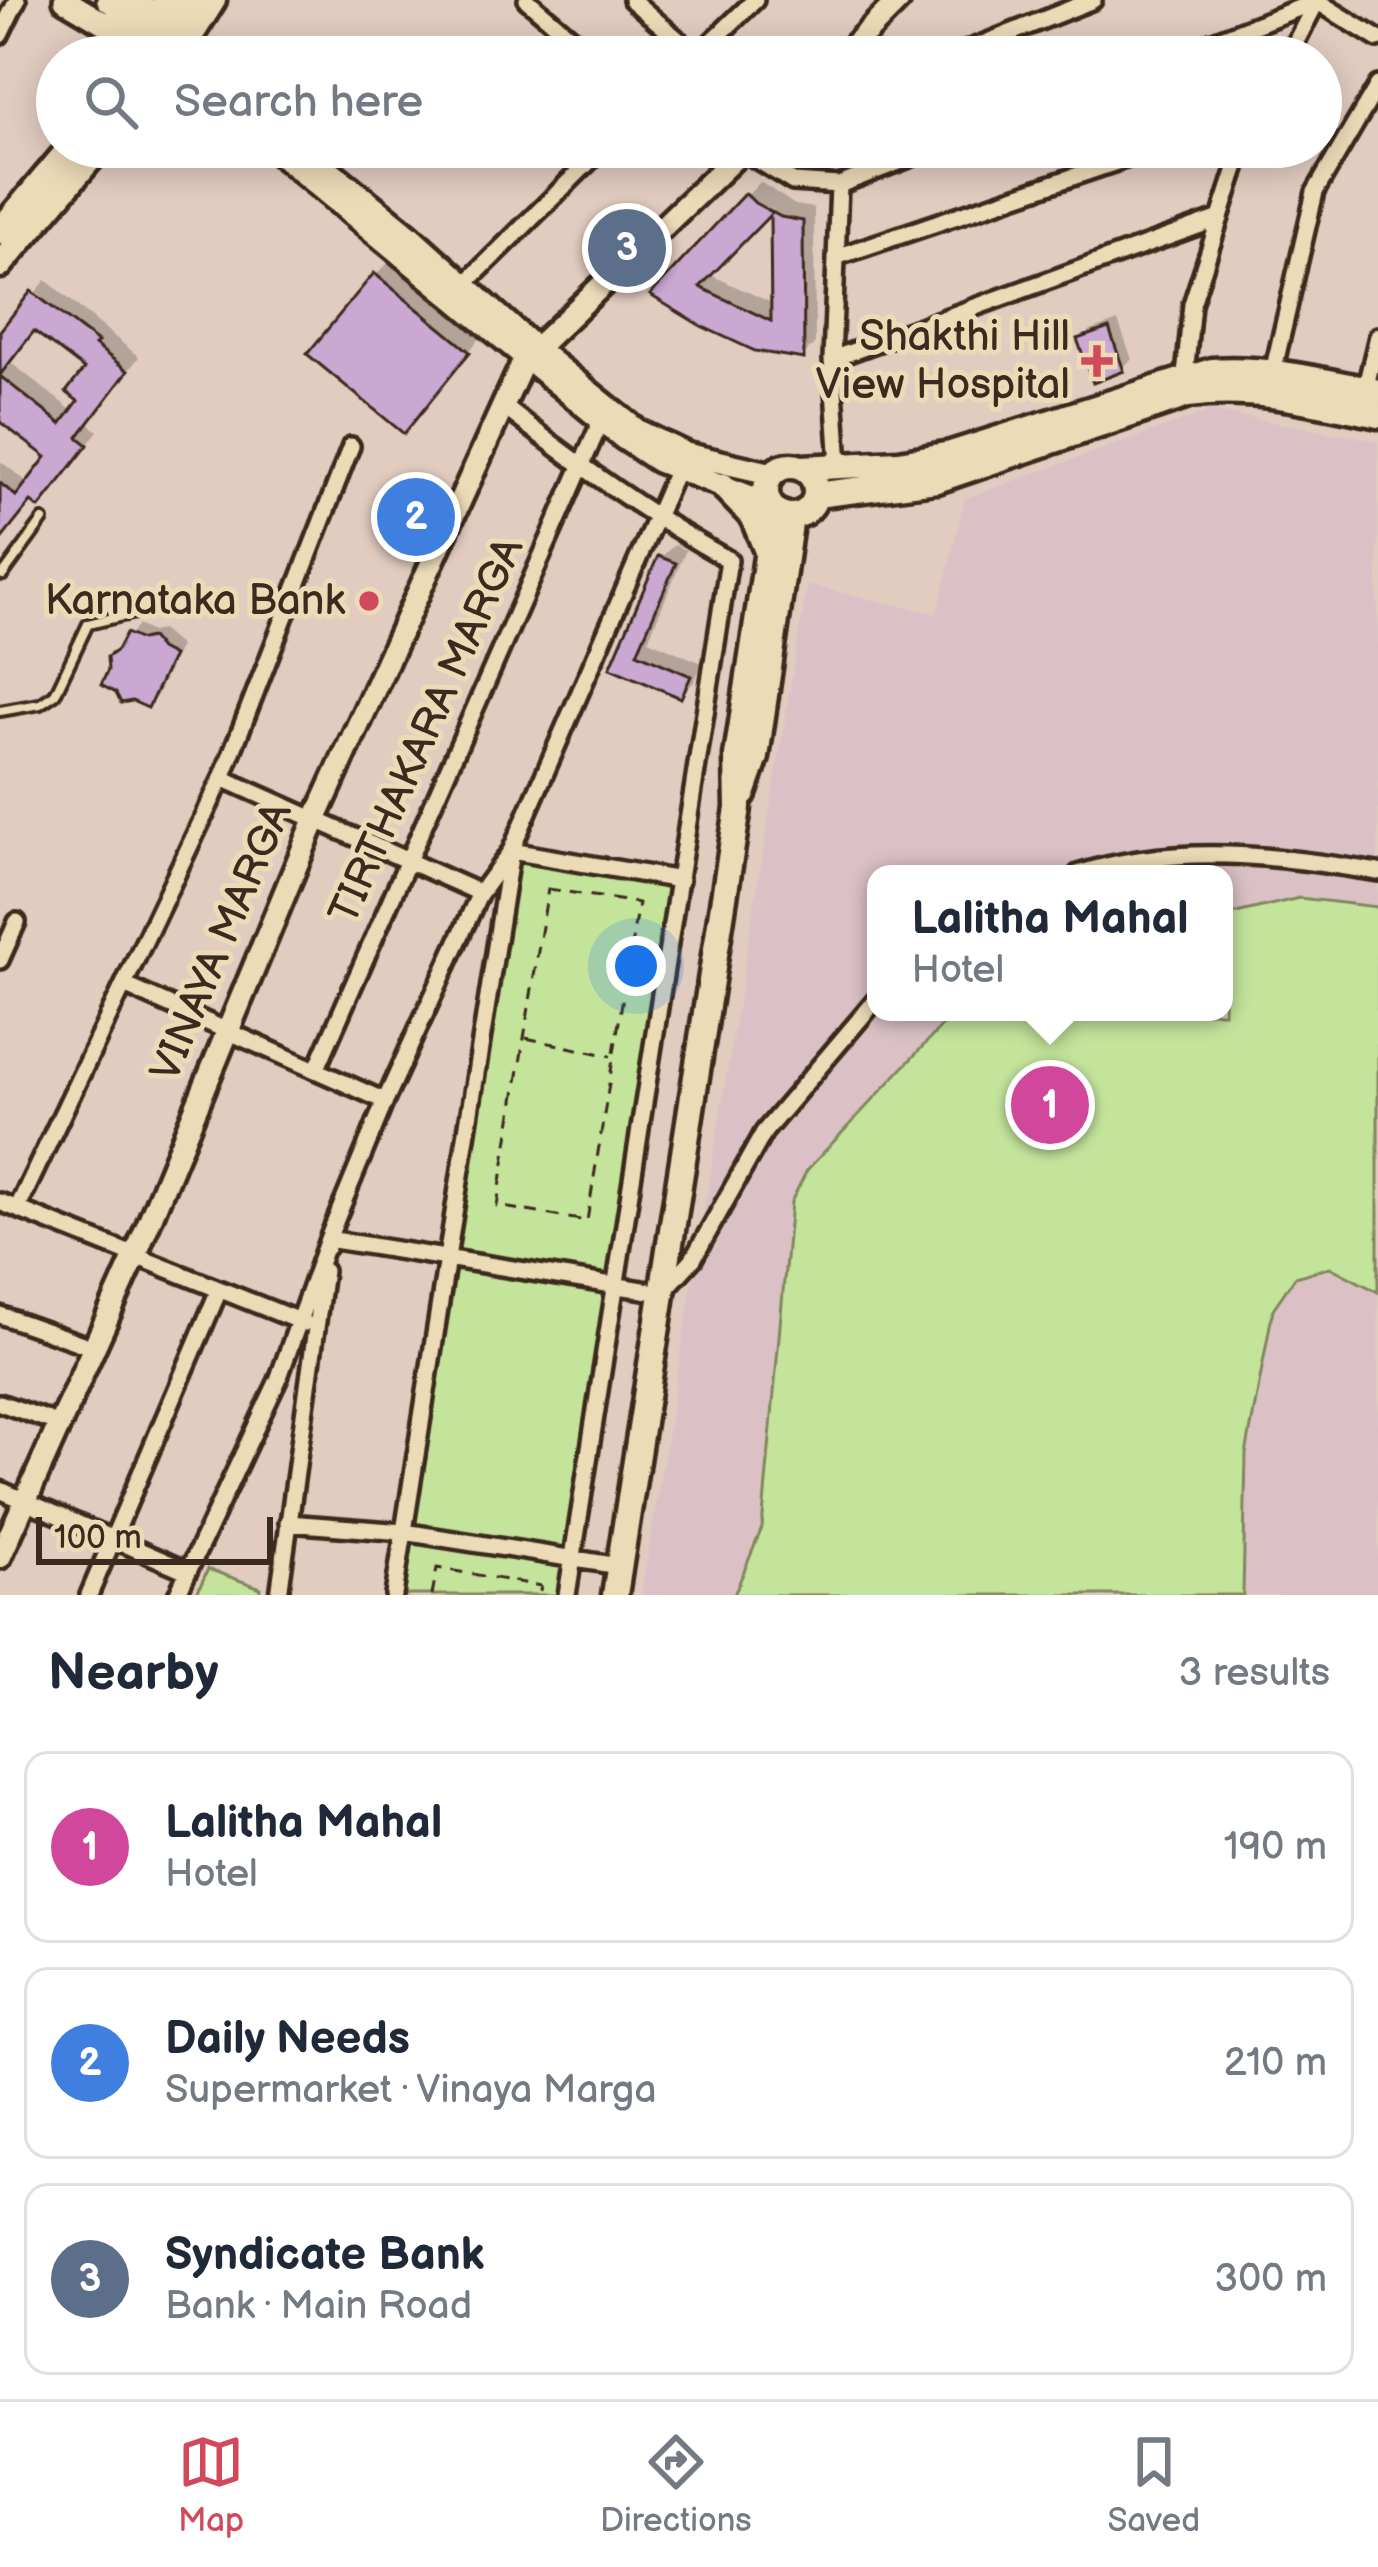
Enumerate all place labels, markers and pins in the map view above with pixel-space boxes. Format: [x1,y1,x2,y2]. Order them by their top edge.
pin: 3 [588,203,666,293]
place label: Shakthi Hill View Hospital [815,312,1070,411]
marker: Shakthi Hill View Hospital [1081,345,1113,377]
pin: 2 [377,472,455,562]
place label: Karnataka Bank [45,576,345,627]
marker: Karnataka Bank [356,588,382,614]
pin: 1 [1011,1060,1089,1150]

